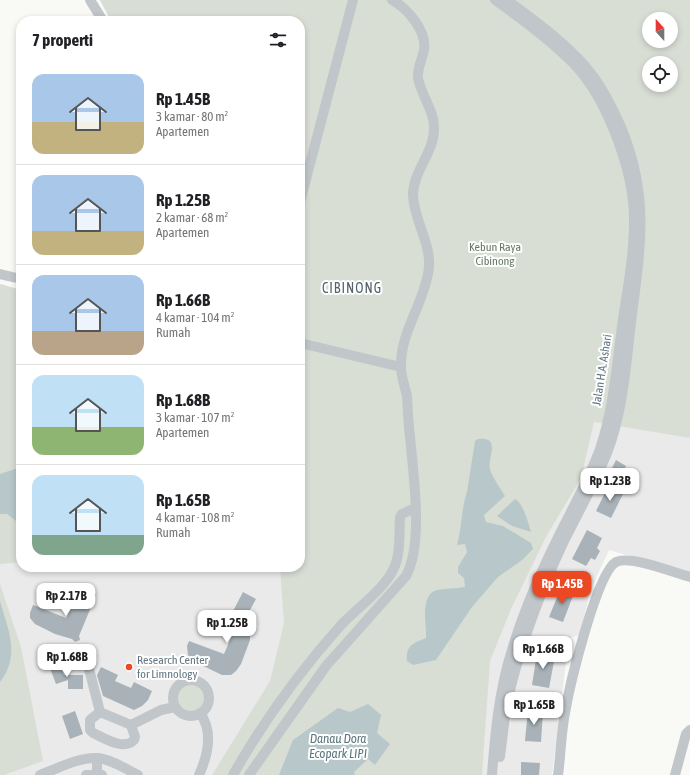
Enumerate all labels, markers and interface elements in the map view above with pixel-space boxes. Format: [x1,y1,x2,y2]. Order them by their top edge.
north arrow [642,12,678,48]
map controls [642,12,678,92]
icon: filters [267,29,289,51]
text: 7 properti [32,30,93,50]
button: locate [642,56,678,92]
text: Rp 1.45B [156,89,210,109]
icon: home [64,90,112,138]
text: 3 kamar · 80 m² [156,109,228,124]
text: Apartemen [156,124,209,139]
text: Rp 1.25B [156,190,210,210]
icon: home [64,191,112,239]
text: 2 kamar · 68 m² [156,210,228,225]
text: Apartemen [156,225,209,240]
park label: Kebun Raya Cibinong [469,240,521,268]
district label: CIBINONG [322,280,382,296]
text: Rp 1.66B [156,290,210,310]
icon: home [64,291,112,339]
text: 4 kamar · 104 m² [156,310,234,325]
text: Rumah [156,325,191,340]
street label: Jalan H.A. Ashari [589,333,615,407]
text: Rp 1.68B [156,390,210,410]
icon: home [64,391,112,439]
text: 3 kamar · 107 m² [156,410,234,425]
text: Apartemen [156,425,209,440]
pin: Rp 1.23B [569,468,651,502]
text: Rp 1.23B [589,473,631,488]
text: Rp 1.65B [156,490,210,510]
icon: home [64,491,112,539]
text: 4 kamar · 108 m² [156,510,234,525]
text: Rumah [156,525,191,540]
pin: Rp 1.45B [521,571,603,605]
text: Rp 1.45B [541,576,583,591]
pin: Rp 2.17B [25,583,107,617]
text: Rp 2.17B [45,588,87,603]
pin: Rp 1.25B [186,610,268,644]
text: Rp 1.25B [206,615,248,630]
pin: Rp 1.66B [502,636,584,670]
text: Rp 1.66B [522,641,564,656]
pin: Rp 1.68B [26,644,108,678]
text: Rp 1.68B [46,649,88,664]
place label: Research Center for Limnology [137,653,209,681]
marker: Research Center for Limnology [124,662,134,672]
pin: Rp 1.65B [493,692,575,726]
text: Rp 1.65B [513,697,555,712]
water label: Danau Dora Ecopark LIPI [309,731,367,761]

